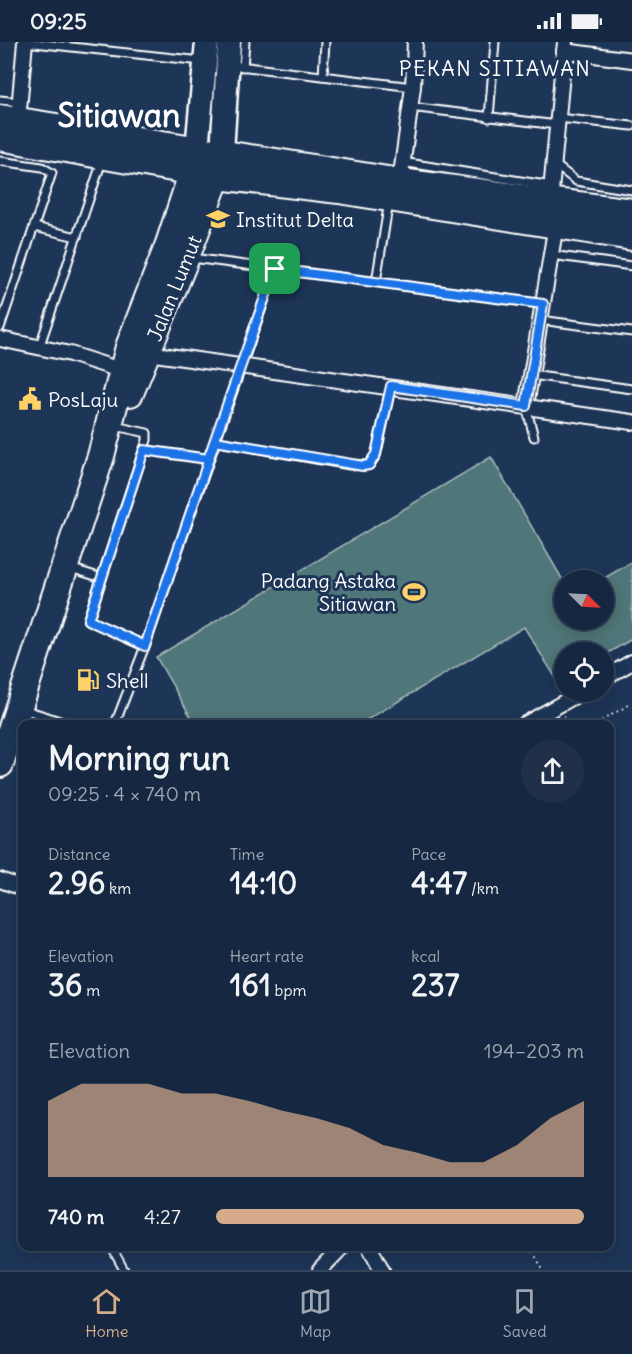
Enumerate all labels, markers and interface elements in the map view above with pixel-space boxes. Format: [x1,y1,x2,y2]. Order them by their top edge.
text: 09:25 [30,7,87,35]
district label: PEKAN SITIAWAN [399,55,591,82]
district label: Sitiawan [57,95,181,136]
school or university icon: Institut Delta [205,206,231,232]
place label: Institut Delta [236,207,354,232]
street label: Jalan Lumut [141,231,207,345]
pin [249,243,300,294]
icon: arrive [258,252,291,285]
public building icon: PosLaju [17,386,43,412]
place label: PosLaju [48,387,118,412]
place label: Padang Astaka Sitiawan [261,568,396,616]
north arrow [554,570,614,630]
map controls [554,570,614,702]
sports icon: Padang Astaka Sitiawan [401,579,427,605]
button: locate [554,642,614,702]
fuel station icon: Shell [75,667,101,693]
place label: Shell [106,668,148,693]
text: Morning run [48,737,230,779]
button: share [521,740,584,803]
text: 09:25 · 4 × 740 m [48,781,201,806]
text: Distance [48,844,110,864]
text: Time [230,844,264,864]
text: Pace [411,844,446,864]
text: 2.96 [48,864,105,902]
text: 14:10 [230,864,297,902]
text: 4:47 [411,864,467,902]
text: km [105,878,131,898]
text: /km [467,878,499,898]
text: Elevation [48,946,114,966]
text: Heart rate [230,946,304,966]
text: kcal [411,946,440,966]
text: 36 [48,966,82,1004]
text: 161 [230,966,271,1004]
text: 237 [411,966,460,1004]
text: m [82,980,100,1000]
text: bpm [271,980,307,1000]
text: Elevation [48,1038,130,1063]
text: 194–203 m [484,1038,584,1063]
text: 740 m [48,1204,104,1229]
text: 4:27 [144,1204,181,1229]
tab: Home [85,1285,128,1341]
tab: Map [299,1285,332,1341]
tab: Saved [503,1285,547,1341]

